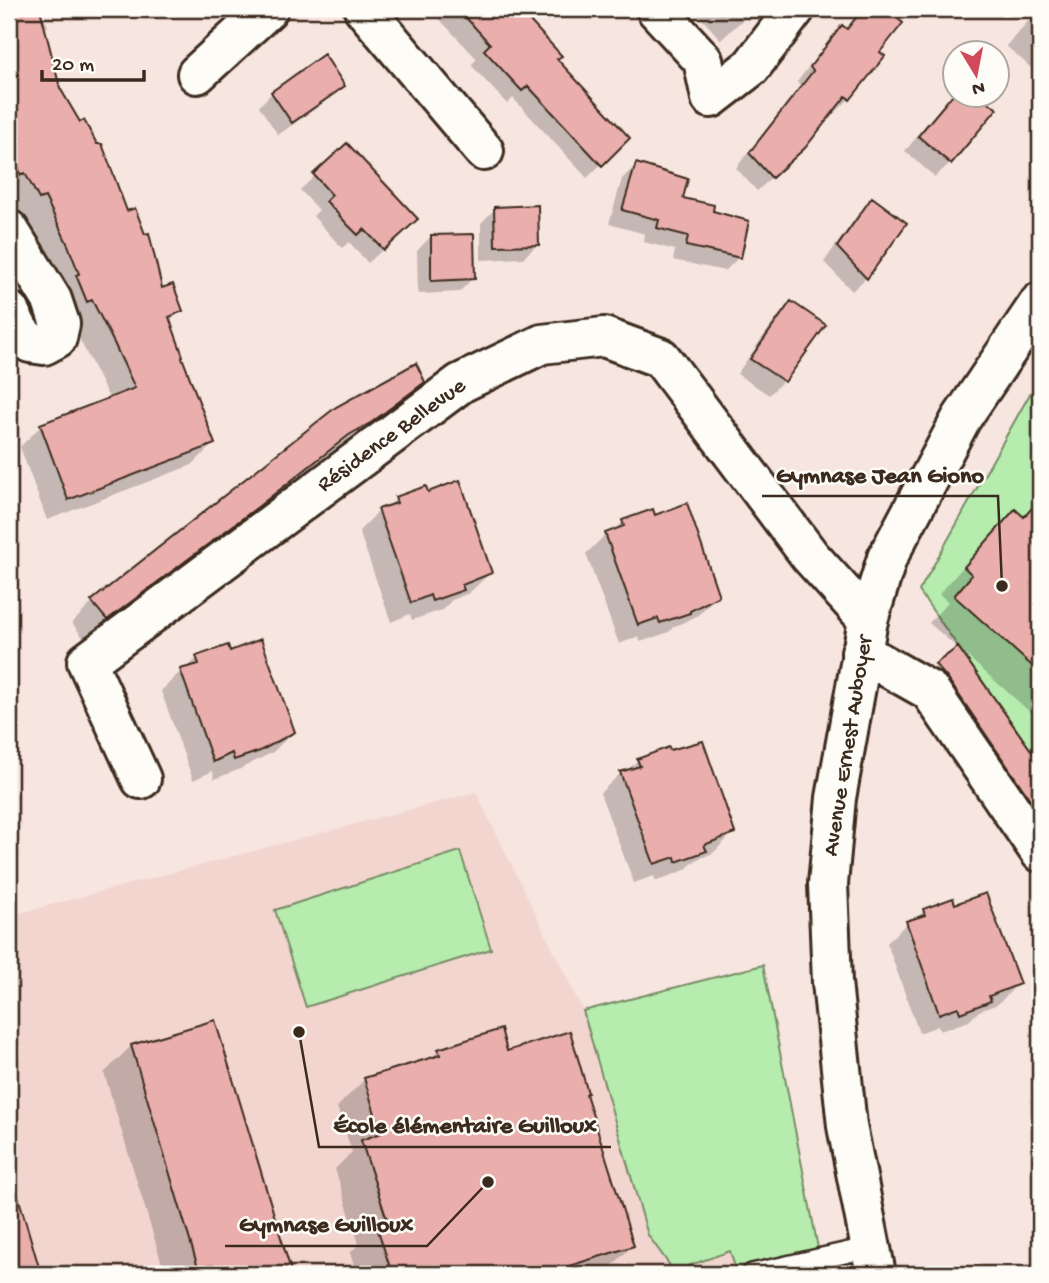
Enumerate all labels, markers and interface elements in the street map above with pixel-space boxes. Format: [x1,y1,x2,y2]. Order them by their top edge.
scale bar [42,38,144,82]
north arrow [940,38,1010,108]
text: 20 m [52,54,94,79]
text: N [970,75,986,100]
street label: Résidence Bellevue [312,372,473,499]
callout: Gymnase Jean Giono [762,451,998,496]
text: Gymnase Jean Giono [776,463,984,492]
street label: Avenue Ernest Auboyer [818,632,880,858]
callout: École élémentaire Guilloux [319,1102,611,1147]
text: École élémentaire Guilloux [333,1113,597,1142]
callout: Gymnase Guilloux [225,1201,427,1246]
text: Gymnase Guilloux [239,1212,413,1241]

